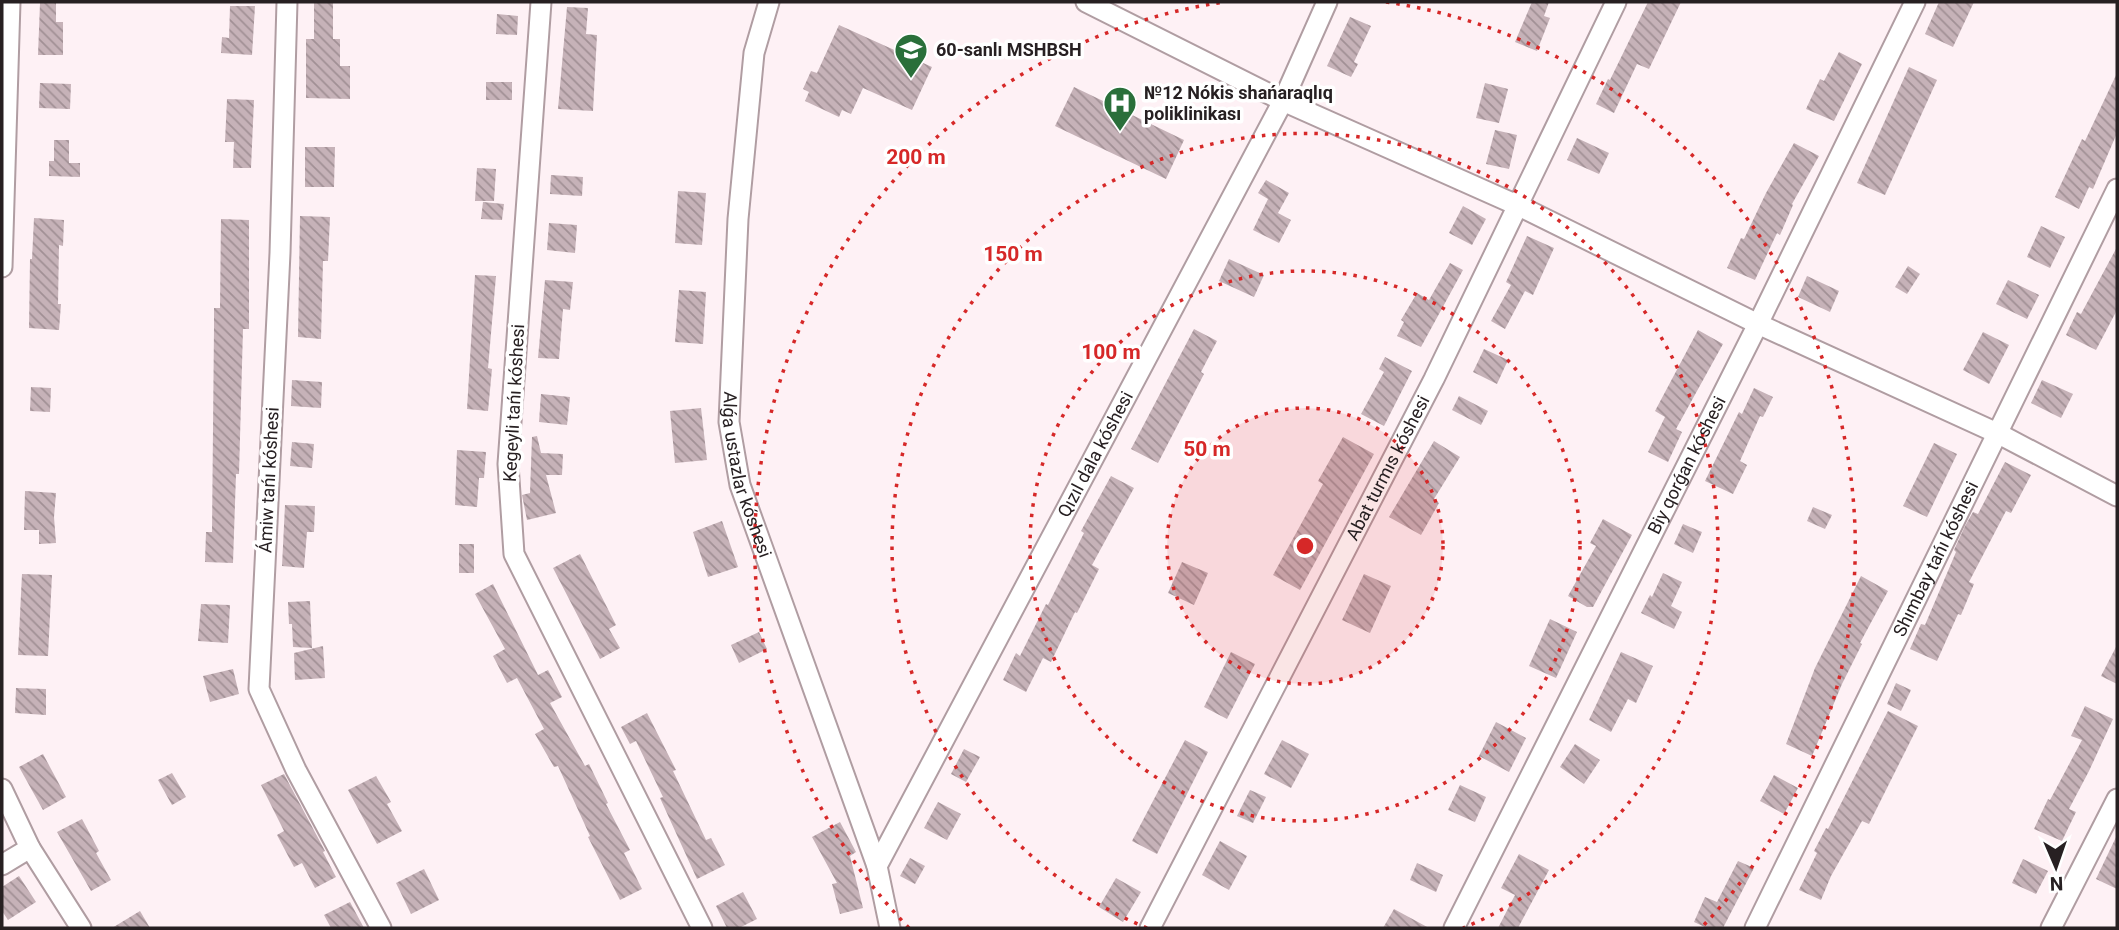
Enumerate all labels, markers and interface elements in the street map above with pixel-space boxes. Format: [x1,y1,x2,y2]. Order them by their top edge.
school or university icon: 60-sanlı MSHBSH [892,31,930,80]
place label: 60-sanlı MSHBSH [936,39,1082,60]
place label: №12 Nókis shańaraqlıq poliklinikası [1144,82,1333,124]
hospital icon: №12 Nókis shańaraqlıq poliklinikası [1101,84,1139,133]
text: 200 m [886,145,946,169]
text: 150 m [983,242,1043,266]
street label: Kegeyli tańı kóshesi [499,323,528,483]
text: 100 m [1081,340,1141,364]
street label: Qızıl dala kóshesi [1053,388,1137,521]
street label: Alǵa ustazlar kóshesi [718,391,776,560]
street label: Abat turmıs kóshesi [1342,392,1434,543]
street label: Biy qorǵan kóshesi [1643,393,1730,537]
street label: Ámiw tańı kóshesi [254,406,283,554]
text: 50 m [1183,437,1231,461]
street label: Shımbay tańı kóshesi [1889,478,1982,640]
centre of rings [1293,534,1317,558]
north arrow [2021,832,2091,902]
text: N [2049,872,2064,895]

